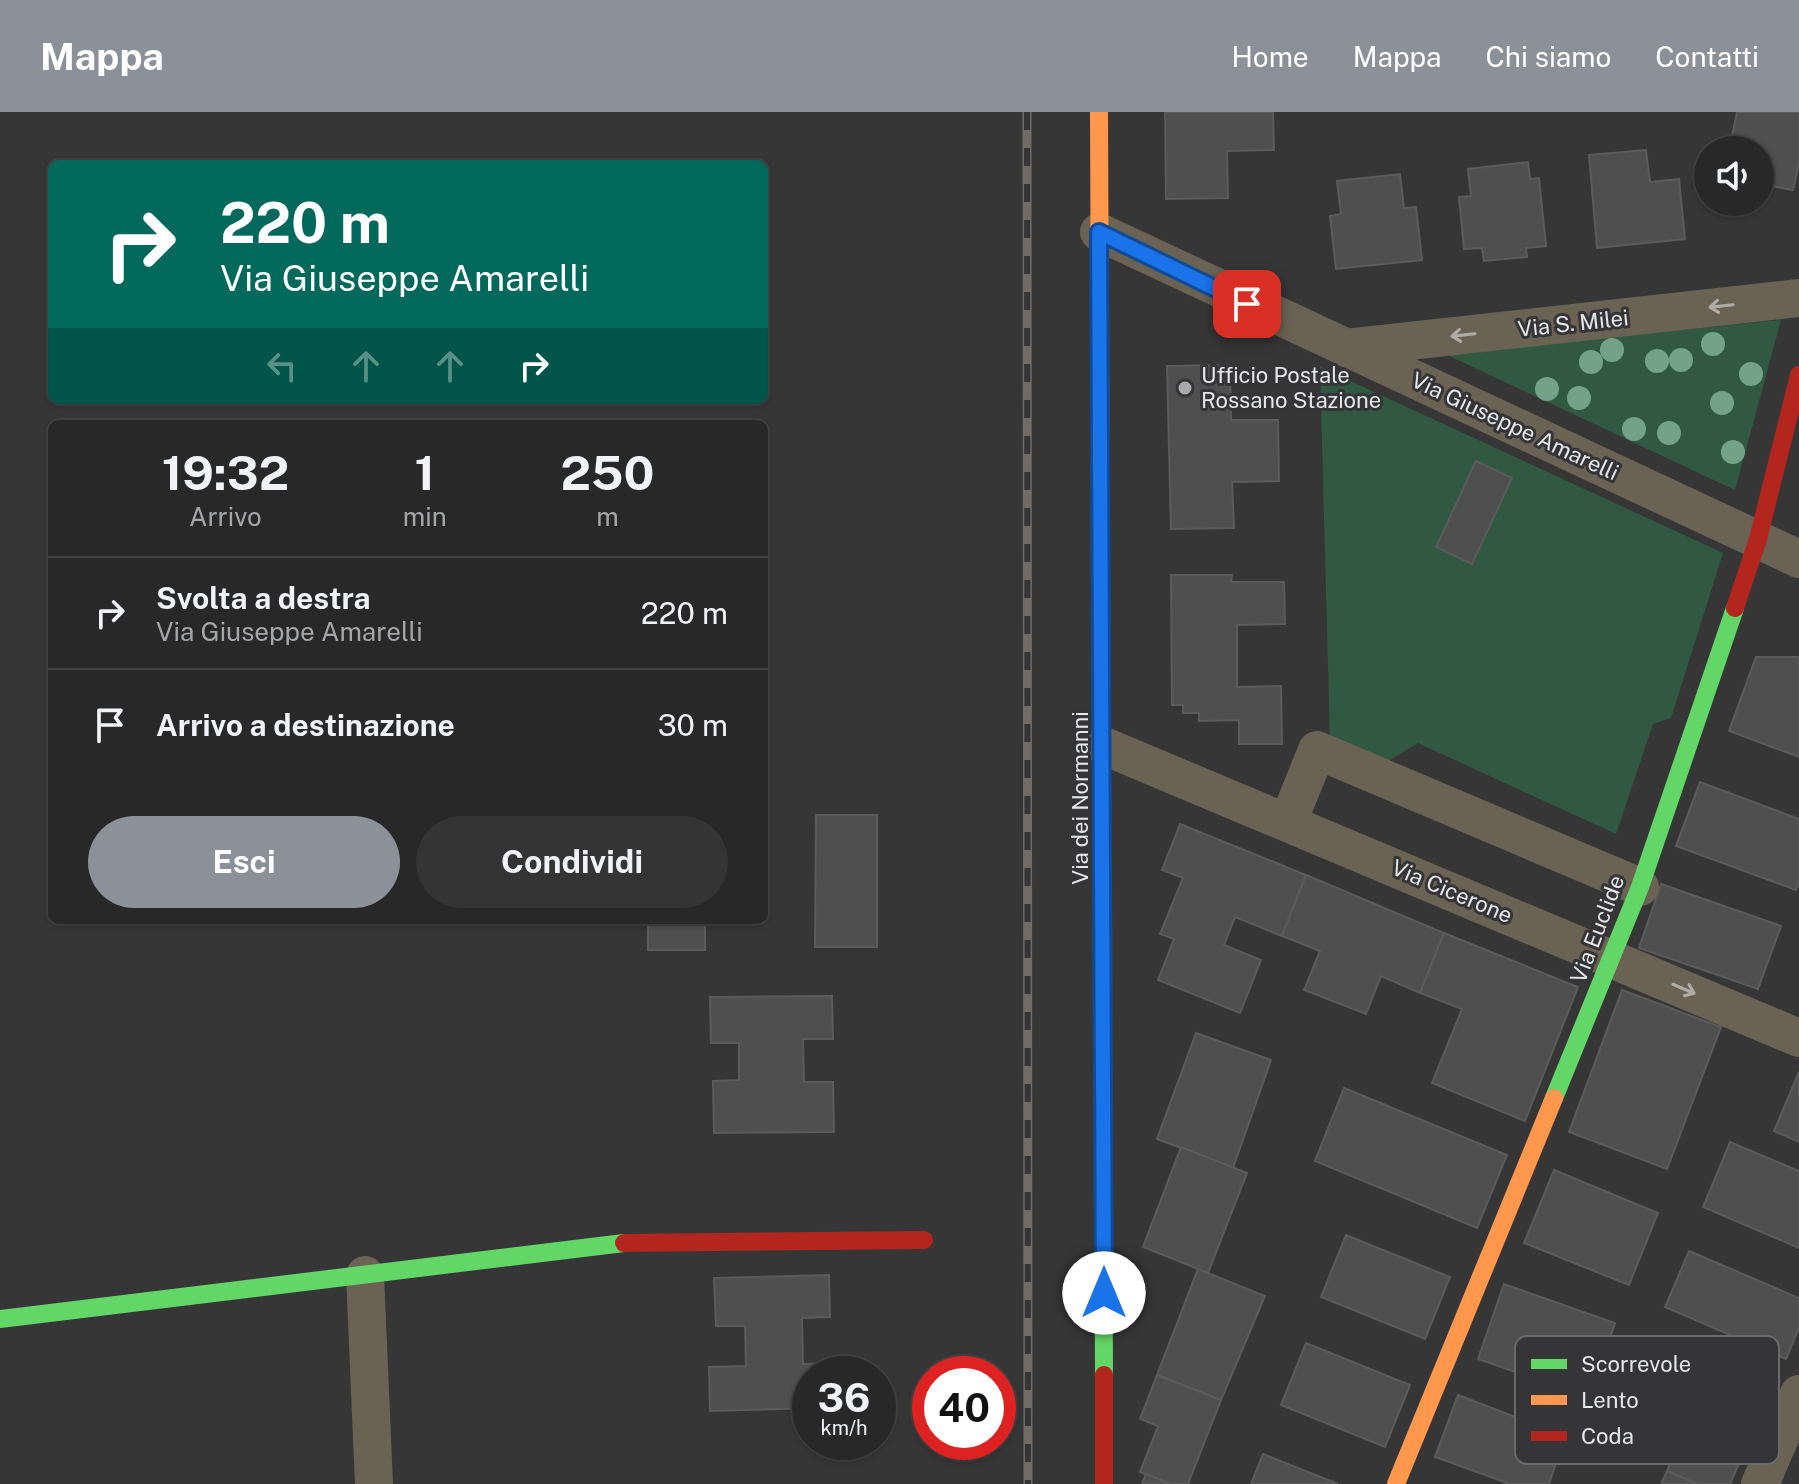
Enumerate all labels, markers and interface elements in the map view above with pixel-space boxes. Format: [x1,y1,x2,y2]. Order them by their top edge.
text: Mappa [40,34,164,79]
text: Home [1232,40,1309,73]
text: Mappa [1353,40,1442,73]
text: Chi siamo [1486,40,1611,73]
text: Contatti [1655,40,1759,73]
map controls [1694,136,1774,216]
button: sound [1694,136,1774,216]
text: 220 m [220,190,390,256]
icon: right [88,192,192,296]
text: Via Giuseppe Amarelli [220,257,589,299]
pin [1213,270,1281,338]
icon: arrive [1225,282,1269,326]
one-way arrow [1709,299,1735,314]
street label: Via S. Milei [1516,304,1630,342]
one-way arrow [1450,327,1477,342]
icon: left [260,344,304,388]
icon: ahead [344,344,388,388]
icon: ahead [428,344,472,388]
icon: right [512,344,556,388]
place label: Ufficio Postale Rossano Stazione [1201,362,1381,413]
street label: Via Giuseppe Amarelli [1407,367,1623,485]
marker: Ufficio Postale Rossano Stazione [1176,379,1194,397]
text: 19:32 [162,444,289,501]
text: 1 [415,444,435,501]
text: 250 [561,444,654,501]
text: Arrivo [189,501,262,532]
text: min [403,501,447,532]
text: m [596,501,619,532]
text: Svolta a destra [156,580,371,616]
icon: right [88,591,132,635]
text: 220 m [641,595,728,631]
text: Via Giuseppe Amarelli [156,616,423,647]
icon: arrive [88,703,132,747]
text: Arrivo a destinazione [156,707,455,743]
text: 30 m [658,707,728,743]
street label: Via dei Normanni [1067,711,1093,885]
button: Esci [88,816,400,908]
button: Condividi [416,816,728,908]
street label: Via Cicerone [1388,854,1516,928]
street label: Via Euclide [1565,871,1629,987]
one-way arrow [1671,983,1696,998]
position arrow [1062,1251,1146,1335]
legend [1515,1336,1779,1464]
text: Scorrevole [1581,1351,1691,1377]
speed limit sign: 40 [912,1356,1016,1460]
text: 36 [818,1374,870,1421]
text: Lento [1581,1387,1639,1413]
text: km/h [820,1416,868,1440]
text: Coda [1581,1423,1634,1449]

